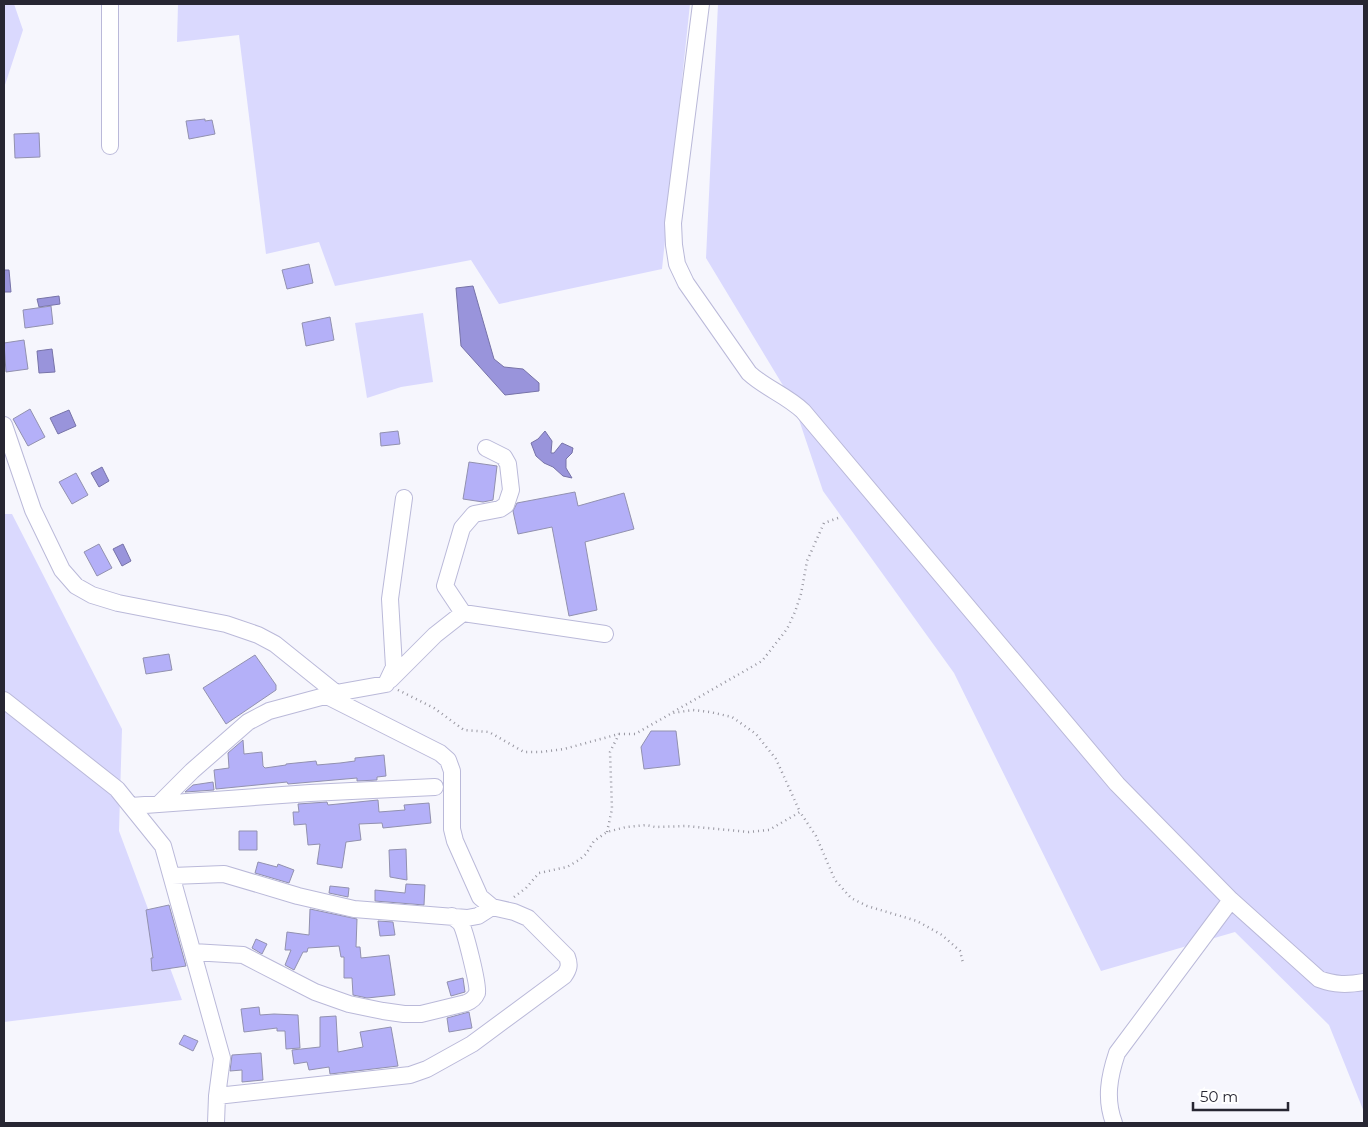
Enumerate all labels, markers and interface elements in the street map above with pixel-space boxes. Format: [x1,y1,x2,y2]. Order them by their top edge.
scale bar [1193,1080,1288,1112]
text: 50 m [1200,1087,1238,1106]

